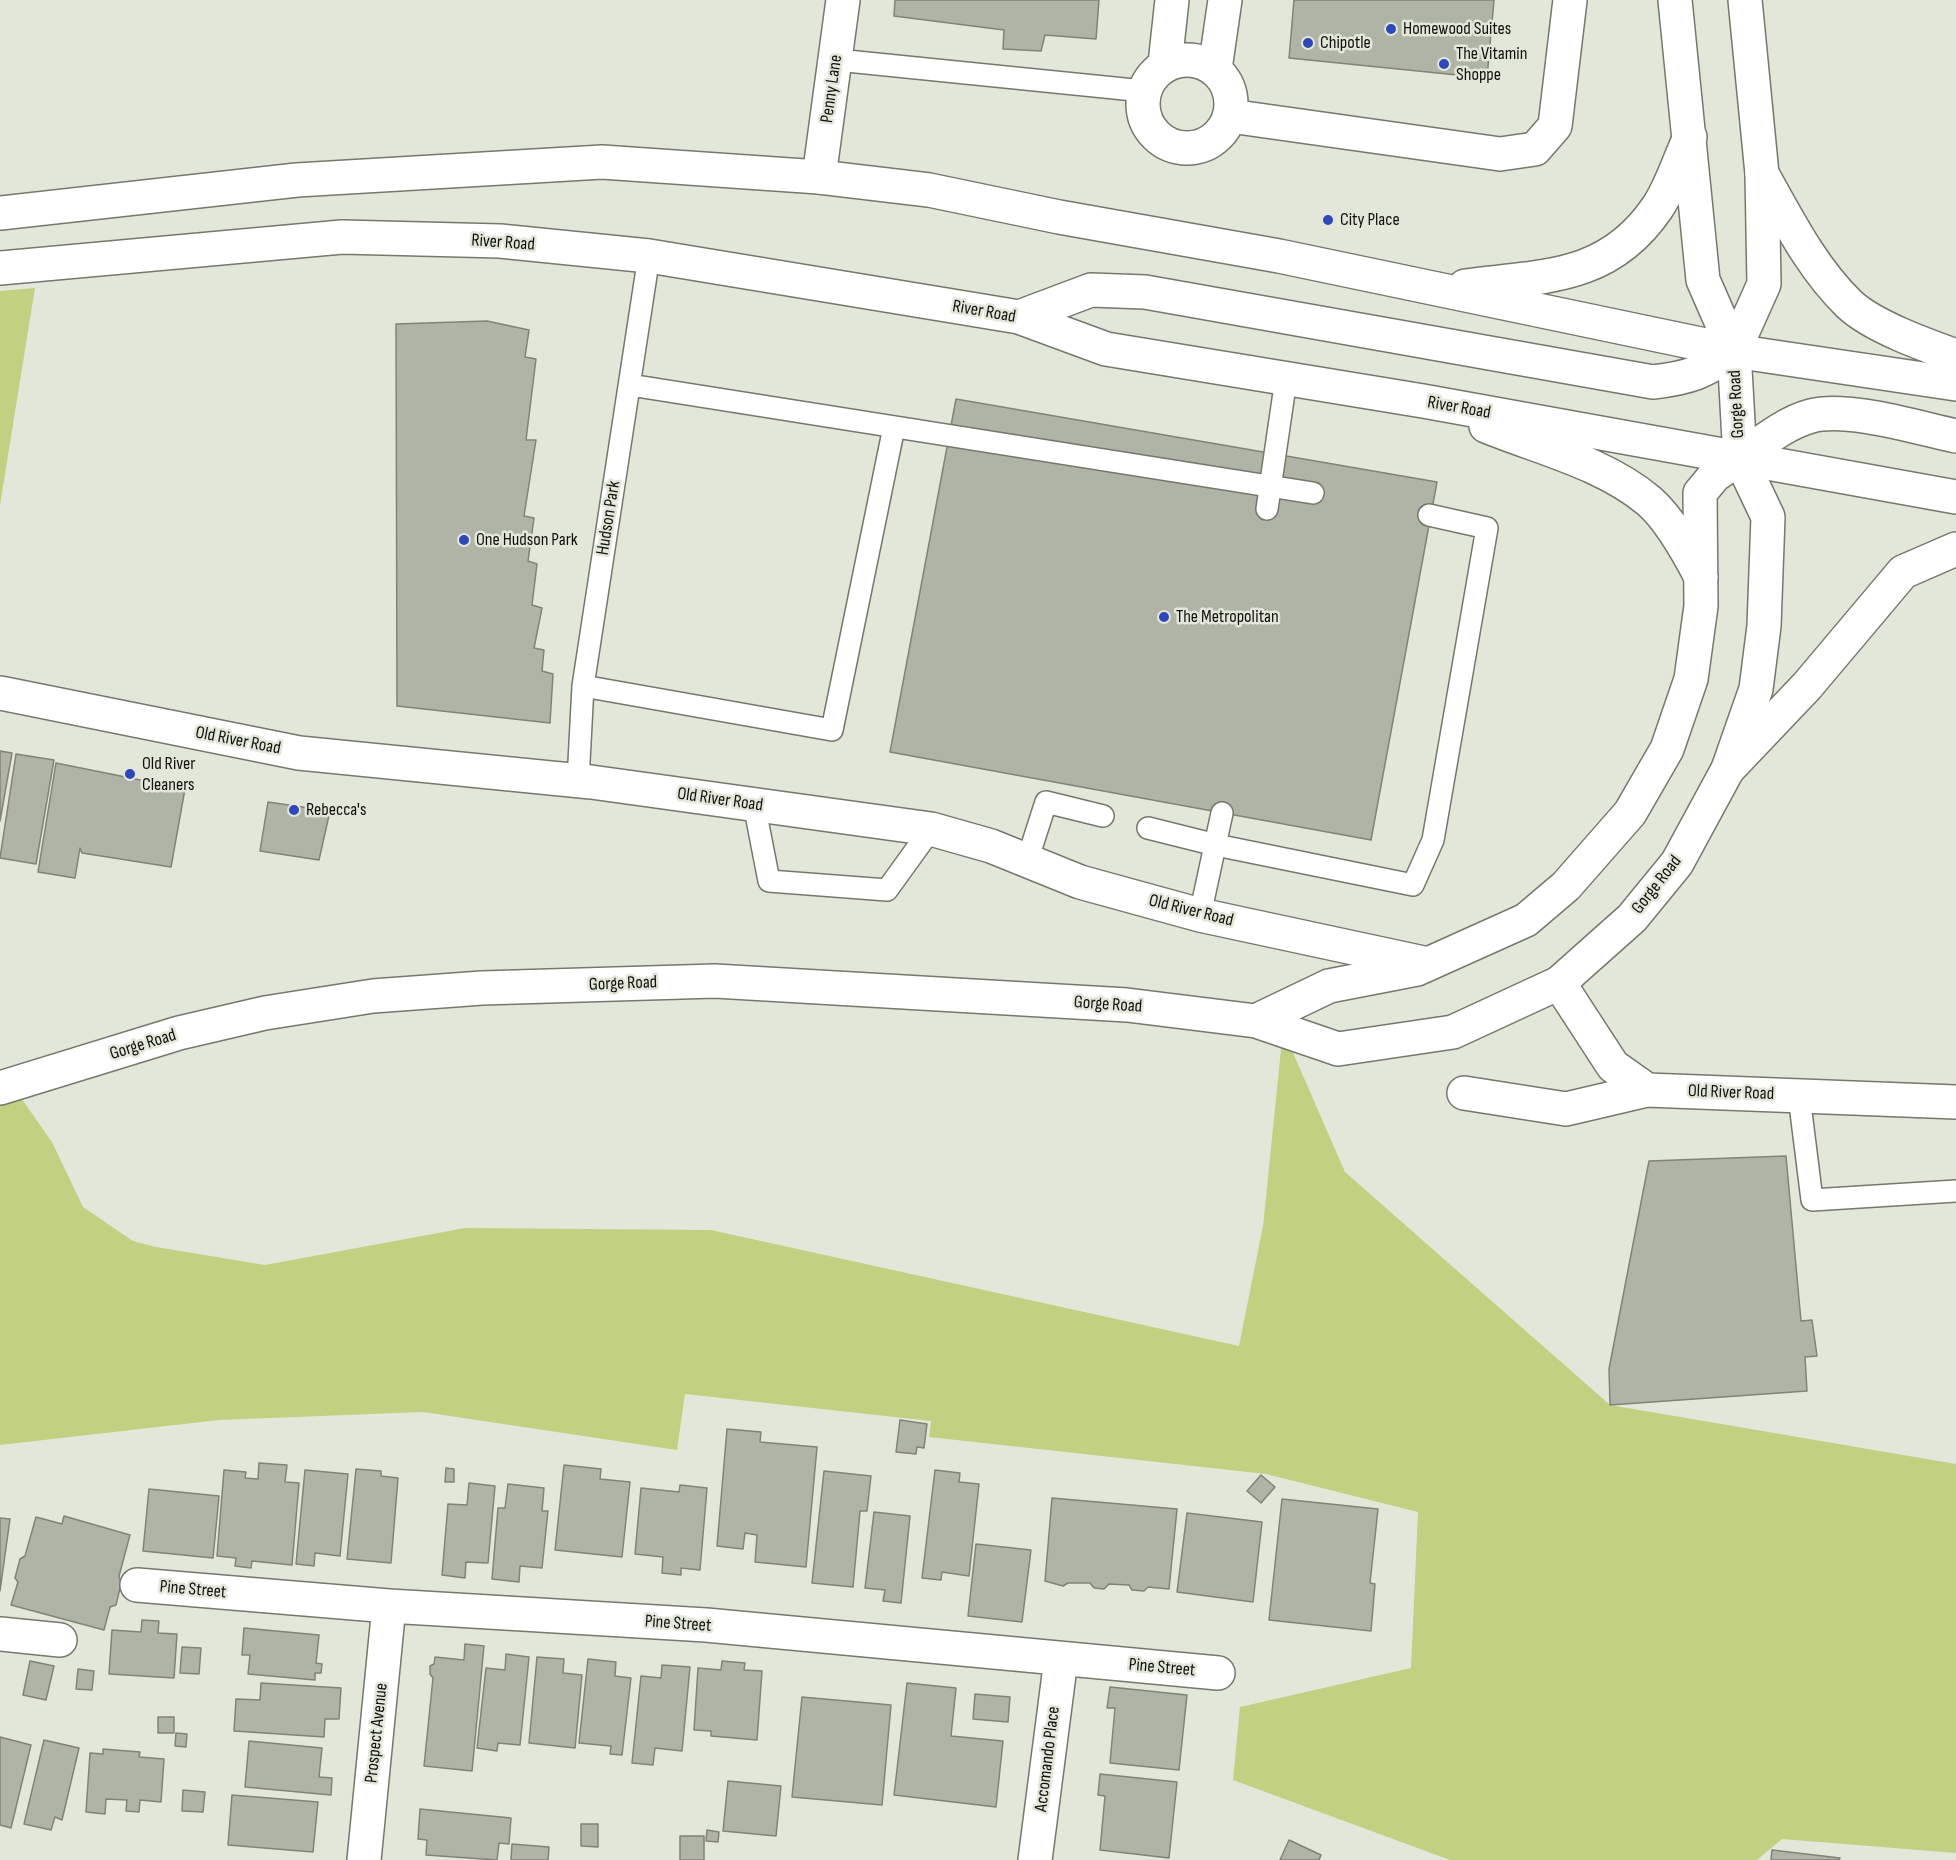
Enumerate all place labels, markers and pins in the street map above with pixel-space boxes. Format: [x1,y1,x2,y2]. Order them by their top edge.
place label: Homewood Suites [1403,18,1511,40]
marker: Homewood Suites [1384,22,1398,36]
place label: Chipotle [1320,32,1371,54]
marker: Chipotle [1301,36,1315,50]
place label: The Vitamin Shoppe [1456,43,1527,86]
marker: The Vitamin Shoppe [1437,57,1451,71]
place label: City Place [1340,209,1400,231]
marker: City Place [1321,213,1335,227]
place label: One Hudson Park [476,529,578,551]
marker: One Hudson Park [457,533,471,547]
place label: The Metropolitan [1176,606,1279,628]
marker: The Metropolitan [1157,610,1171,624]
place label: Old River Cleaners [142,753,195,795]
marker: Old River Cleaners [123,767,137,781]
place label: Rebecca's [306,799,366,821]
marker: Rebecca's [287,803,301,817]

